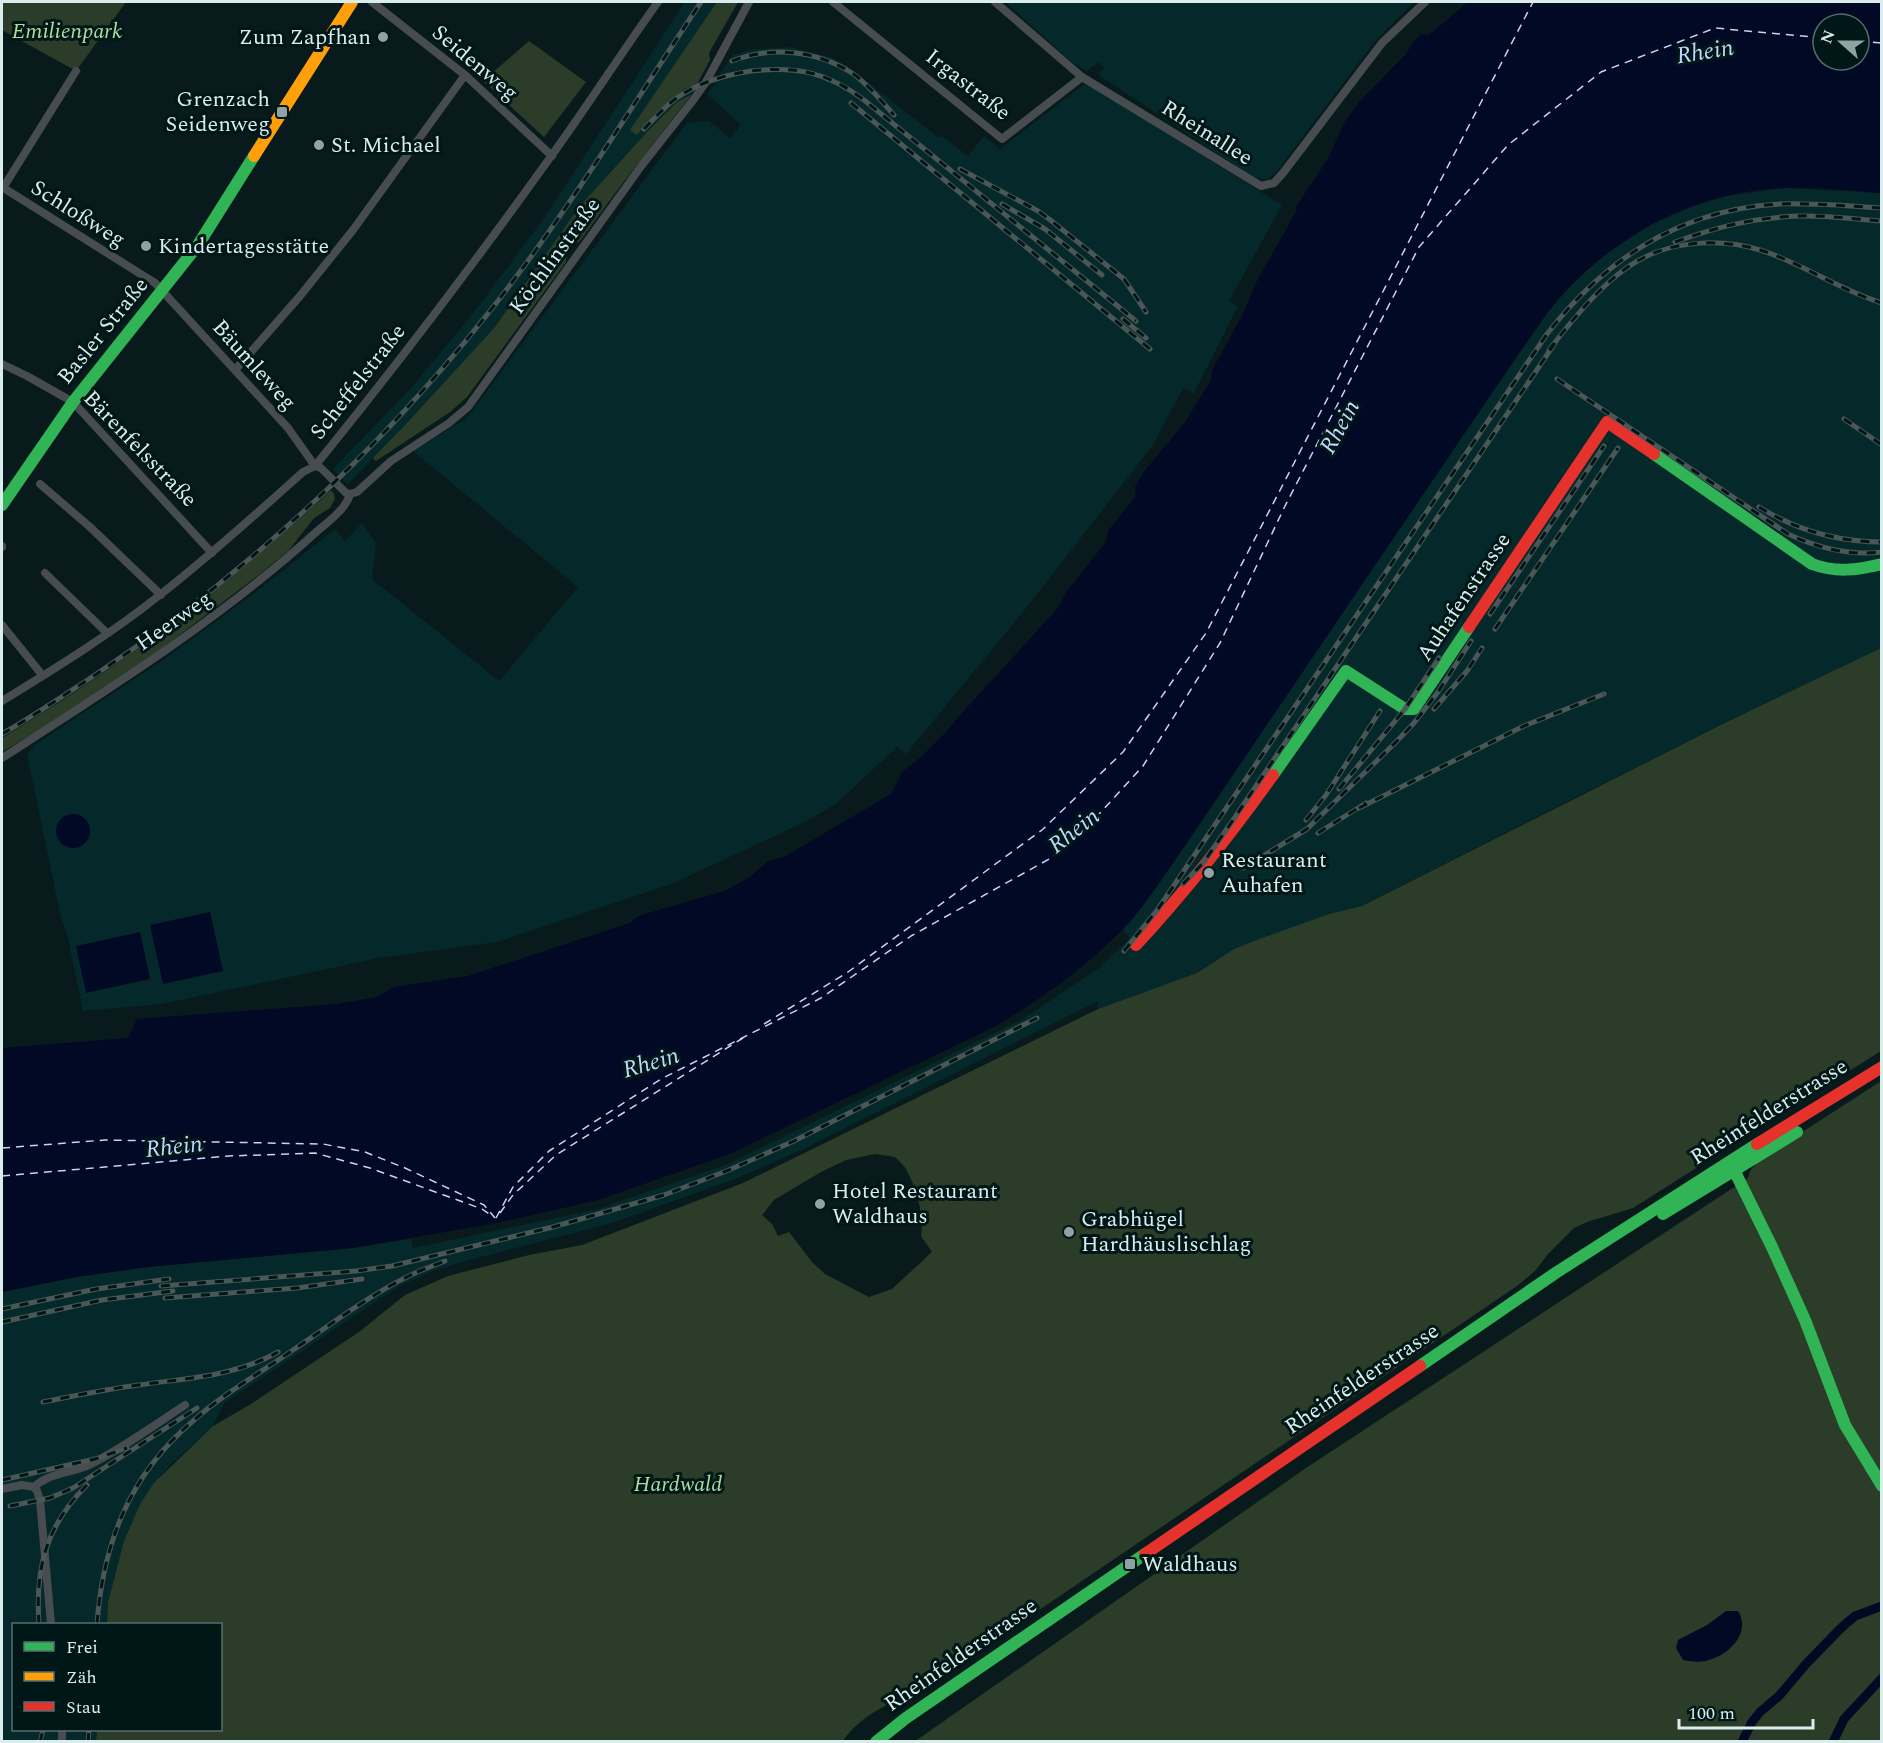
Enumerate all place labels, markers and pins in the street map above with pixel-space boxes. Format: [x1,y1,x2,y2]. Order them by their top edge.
place label: Zum Zapfhan [239,21,371,54]
marker: Zum Zapfhan [376,30,390,44]
place label: Grenzach Seidenweg [166,83,270,141]
marker: Grenzach Seidenweg [275,105,289,119]
place label: St. Michael [331,129,441,162]
marker: St. Michael [312,138,326,152]
place label: Kindertagesstätte [158,230,329,263]
marker: Kindertagesstätte [139,239,153,253]
place label: Restaurant Auhafen [1221,844,1327,902]
marker: Restaurant Auhafen [1202,866,1216,880]
place label: Hotel Restaurant Waldhaus [832,1175,998,1233]
marker: Hotel Restaurant Waldhaus [813,1197,827,1211]
place label: Grabhügel Hardhäuslischlag [1081,1203,1251,1261]
marker: Grabhügel Hardhäuslischlag [1062,1225,1076,1239]
place label: Waldhaus [1142,1548,1238,1581]
marker: Waldhaus [1123,1557,1137,1571]

